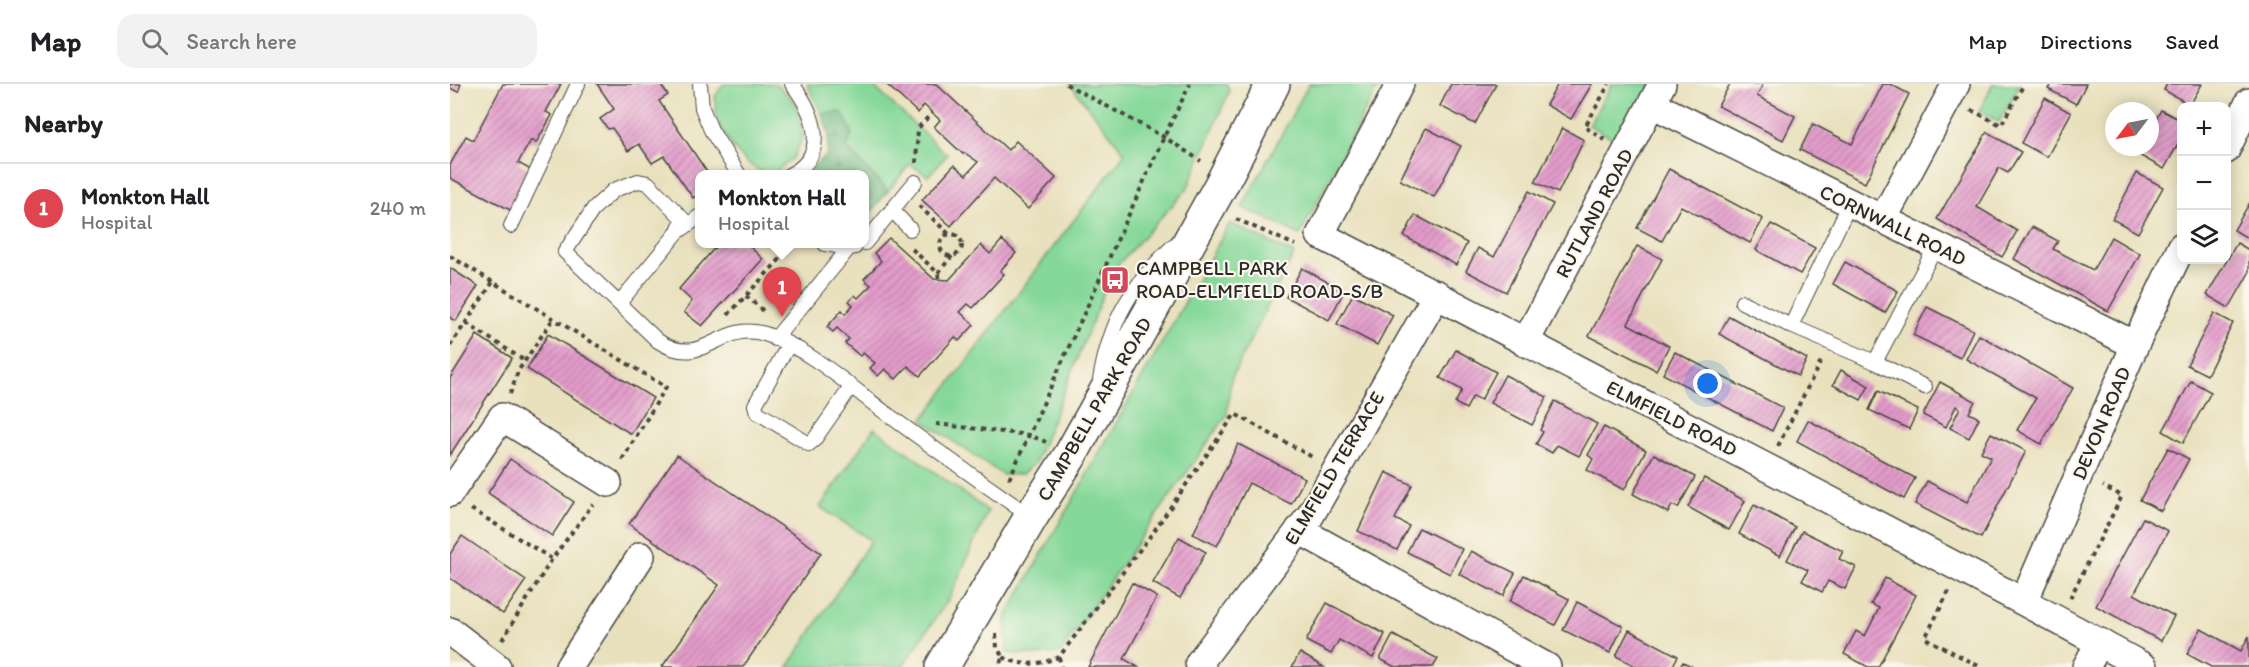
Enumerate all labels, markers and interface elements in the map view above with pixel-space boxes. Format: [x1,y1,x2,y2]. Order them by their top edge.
search box [117,14,537,68]
text: Map [30,24,81,58]
icon: search [138,25,171,58]
text: Search here [186,28,297,55]
text: Map [1969,29,2007,54]
text: Directions [2040,29,2132,54]
text: Saved [2165,29,2219,54]
north arrow [2105,102,2159,156]
map controls [2177,102,2231,264]
button: + [2177,102,2231,156]
text: Nearby [24,107,103,139]
street label: RUTLAND ROAD [1550,144,1638,282]
button: − [2177,156,2231,210]
popup [695,170,869,248]
street label: CORNWALL ROAD [1816,179,1970,271]
text: Monkton Hall [81,183,209,210]
text: Monkton Hall [718,184,846,211]
text: 1 [39,196,48,220]
text: 240 m [370,196,426,220]
text: Hospital [81,210,153,234]
button: layers [2177,210,2231,264]
text: Hospital [718,211,789,235]
place label: CAMPBELL PARK ROAD-ELMFIELD ROAD-S/B [1136,256,1383,303]
bus stop icon: CAMPBELL PARK ROAD-ELMFIELD ROAD-S/B [1099,264,1131,296]
pin: 1 [762,268,802,317]
street label: CAMPBELL PARK ROAD [1032,313,1156,505]
street label: DEVON ROAD [2066,363,2136,483]
your location [1693,369,1722,398]
street label: ELMFIELD ROAD [1602,375,1742,461]
street label: ELMFIELD TERRACE [1279,387,1389,549]

